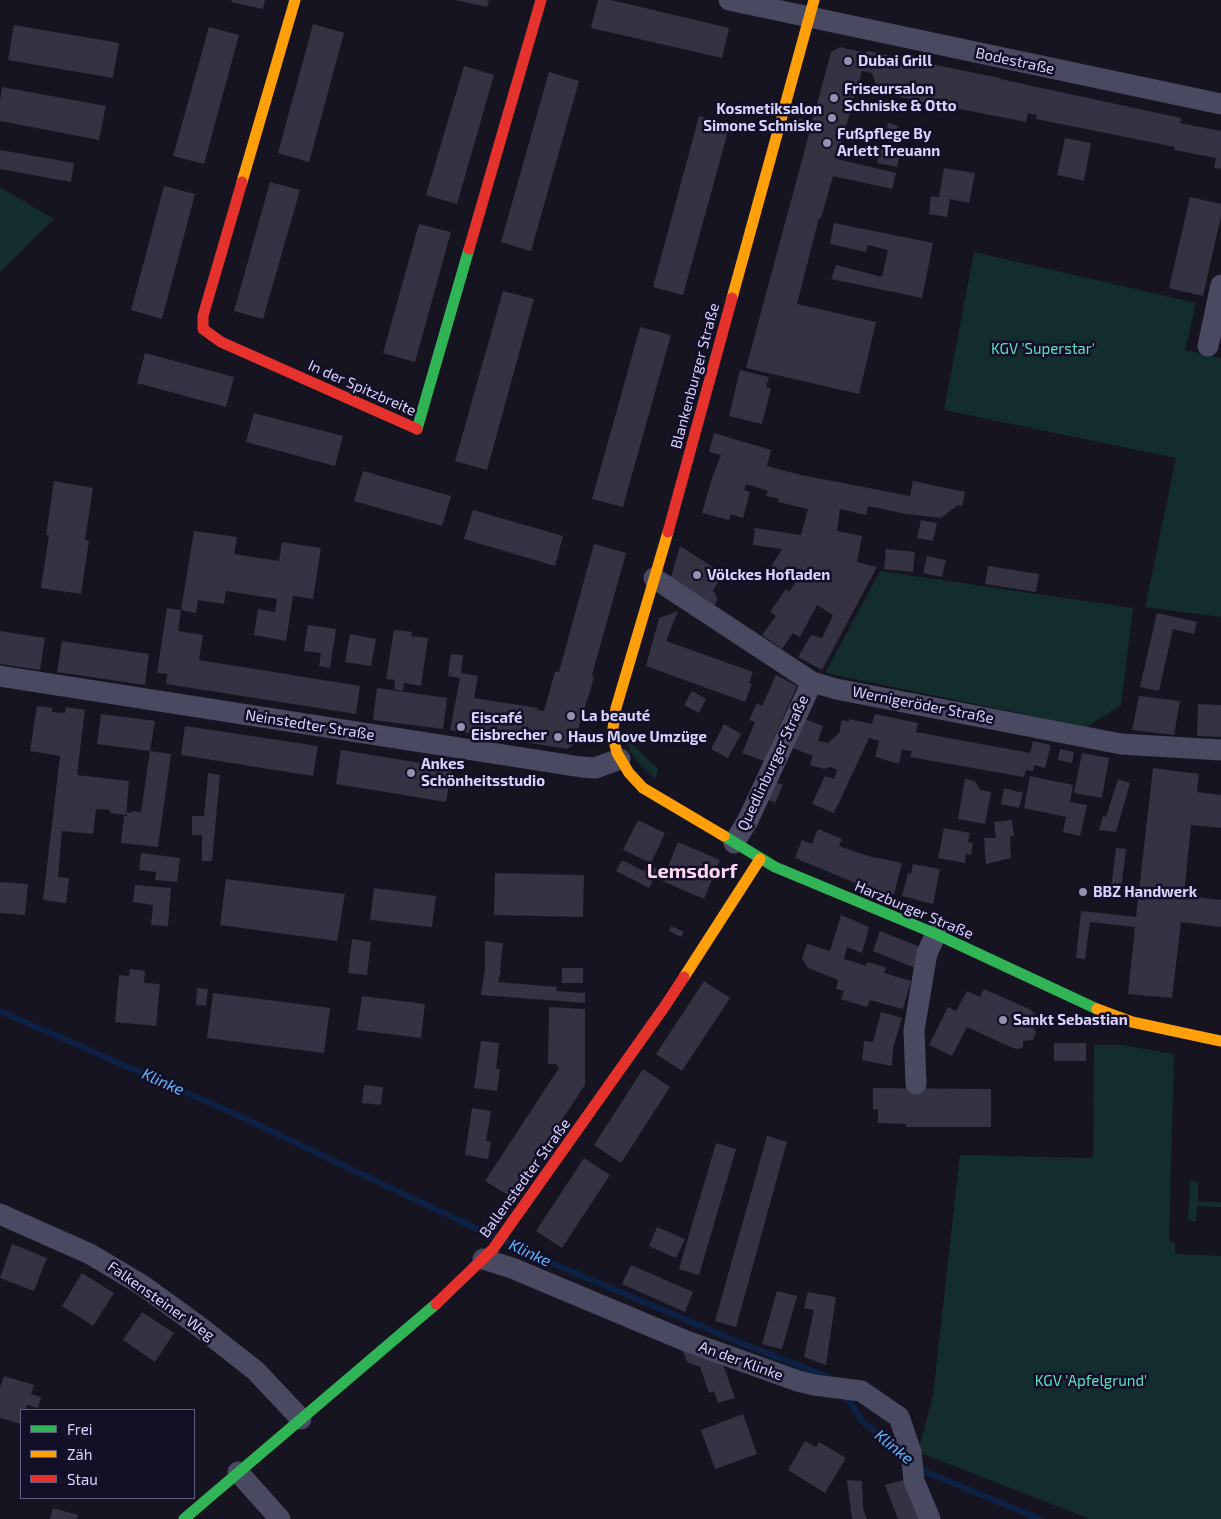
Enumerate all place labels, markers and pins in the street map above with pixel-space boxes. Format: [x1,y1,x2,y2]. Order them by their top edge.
place label: Dubai Grill [858,52,932,70]
marker: Dubai Grill [842,55,854,67]
place label: Friseursalon Schniske & Otto [844,80,957,115]
marker: Friseursalon Schniske & Otto [828,92,840,104]
place label: Kosmetiksalon Simone Schniske [703,100,822,135]
marker: Kosmetiksalon Simone Schniske [826,112,838,124]
place label: Fußpflege By Arlett Treuann [837,125,940,160]
marker: Fußpflege By Arlett Treuann [821,137,833,149]
place label: Völckes Hofladen [707,566,830,584]
marker: Völckes Hofladen [691,569,703,581]
place label: La beauté [581,707,650,725]
place label: Eiscafé Eisbrecher [471,709,547,744]
marker: La beauté [565,710,577,722]
marker: Eiscafé Eisbrecher [455,721,467,733]
place label: Haus Move Umzüge [568,728,707,746]
marker: Haus Move Umzüge [552,731,564,743]
place label: Ankes Schönheitsstudio [421,755,545,790]
marker: Ankes Schönheitsstudio [405,767,417,779]
place label: BBZ Handwerk [1093,883,1197,901]
marker: BBZ Handwerk [1077,886,1089,898]
place label: Sankt Sebastian [1013,1011,1128,1029]
marker: Sankt Sebastian [997,1014,1009,1026]

